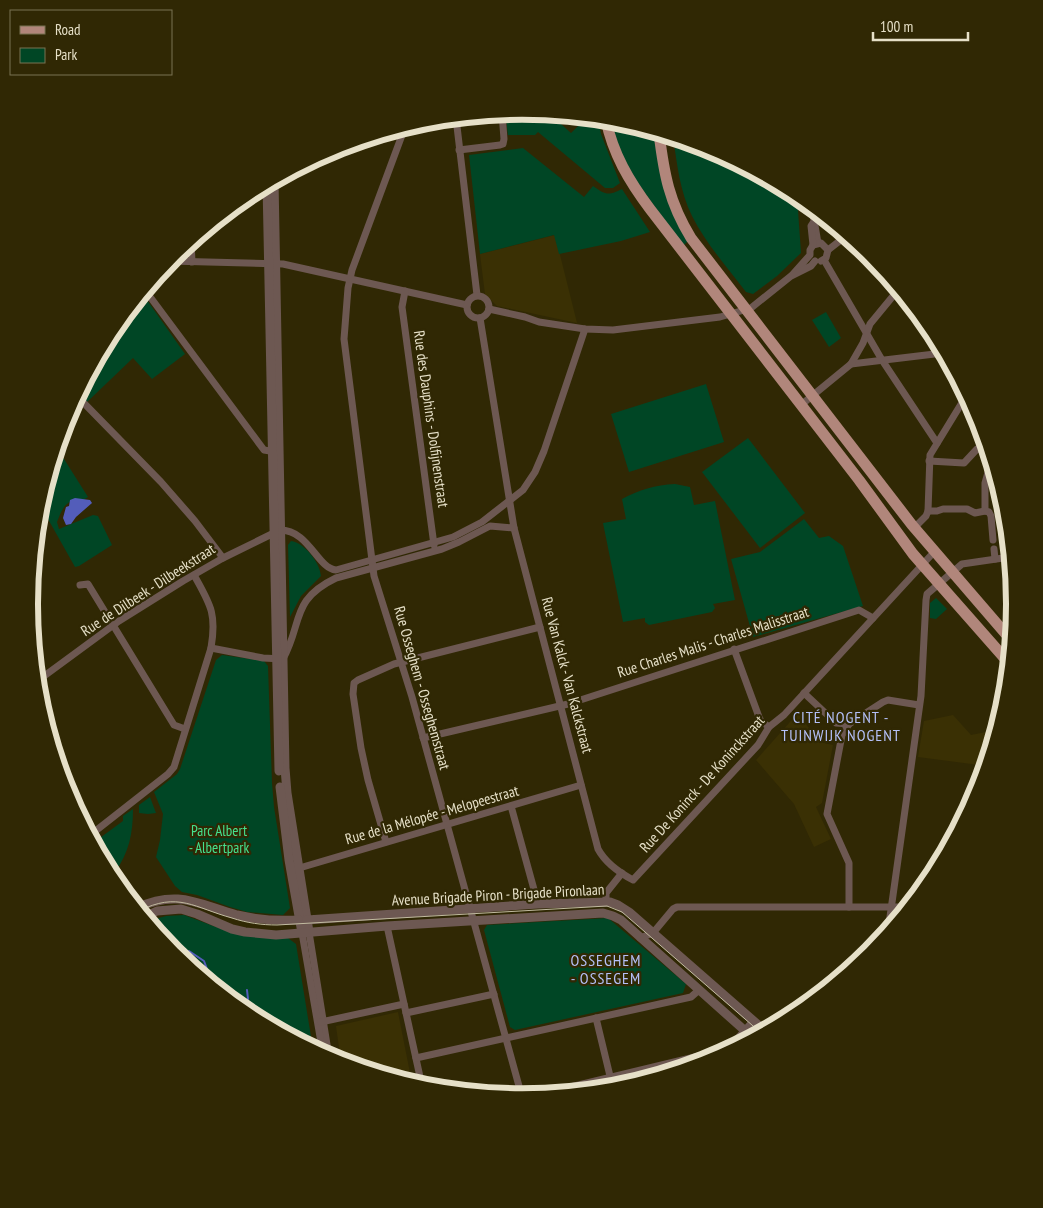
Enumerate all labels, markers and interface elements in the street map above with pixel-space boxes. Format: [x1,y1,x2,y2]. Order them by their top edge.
legend [10,10,172,75]
scale bar [873,10,968,42]
text: 100 m [880,17,913,36]
text: Road [55,20,81,39]
text: Park [55,45,77,64]
street label: Rue des Dauphins - Dolfijnenstraat [410,329,453,509]
street label: Rue de Dilbeek - Dilbeekstraat [77,539,218,640]
street label: Rue Van Kalck - Van Kalckstraat [538,595,597,755]
street label: Rue Charles Malis - Charles Malisstraat [615,602,811,681]
street label: Rue Osseghem - Osseghemstraat [390,604,455,772]
district label: CITÉ NOGENT - TUINWIJK NOGENT [781,707,901,745]
street label: Rue De Koninck - De Koninckstraat [635,711,768,856]
street label: Rue de la Mélopée - Melopeestraat [343,781,521,848]
park label: Parc Albert - Albertpark [189,821,249,857]
street label: Avenue Brigade Piron - Brigade Pironlaan [391,879,605,910]
district label: OSSEGHEM - OSSEGEM [571,950,641,988]

